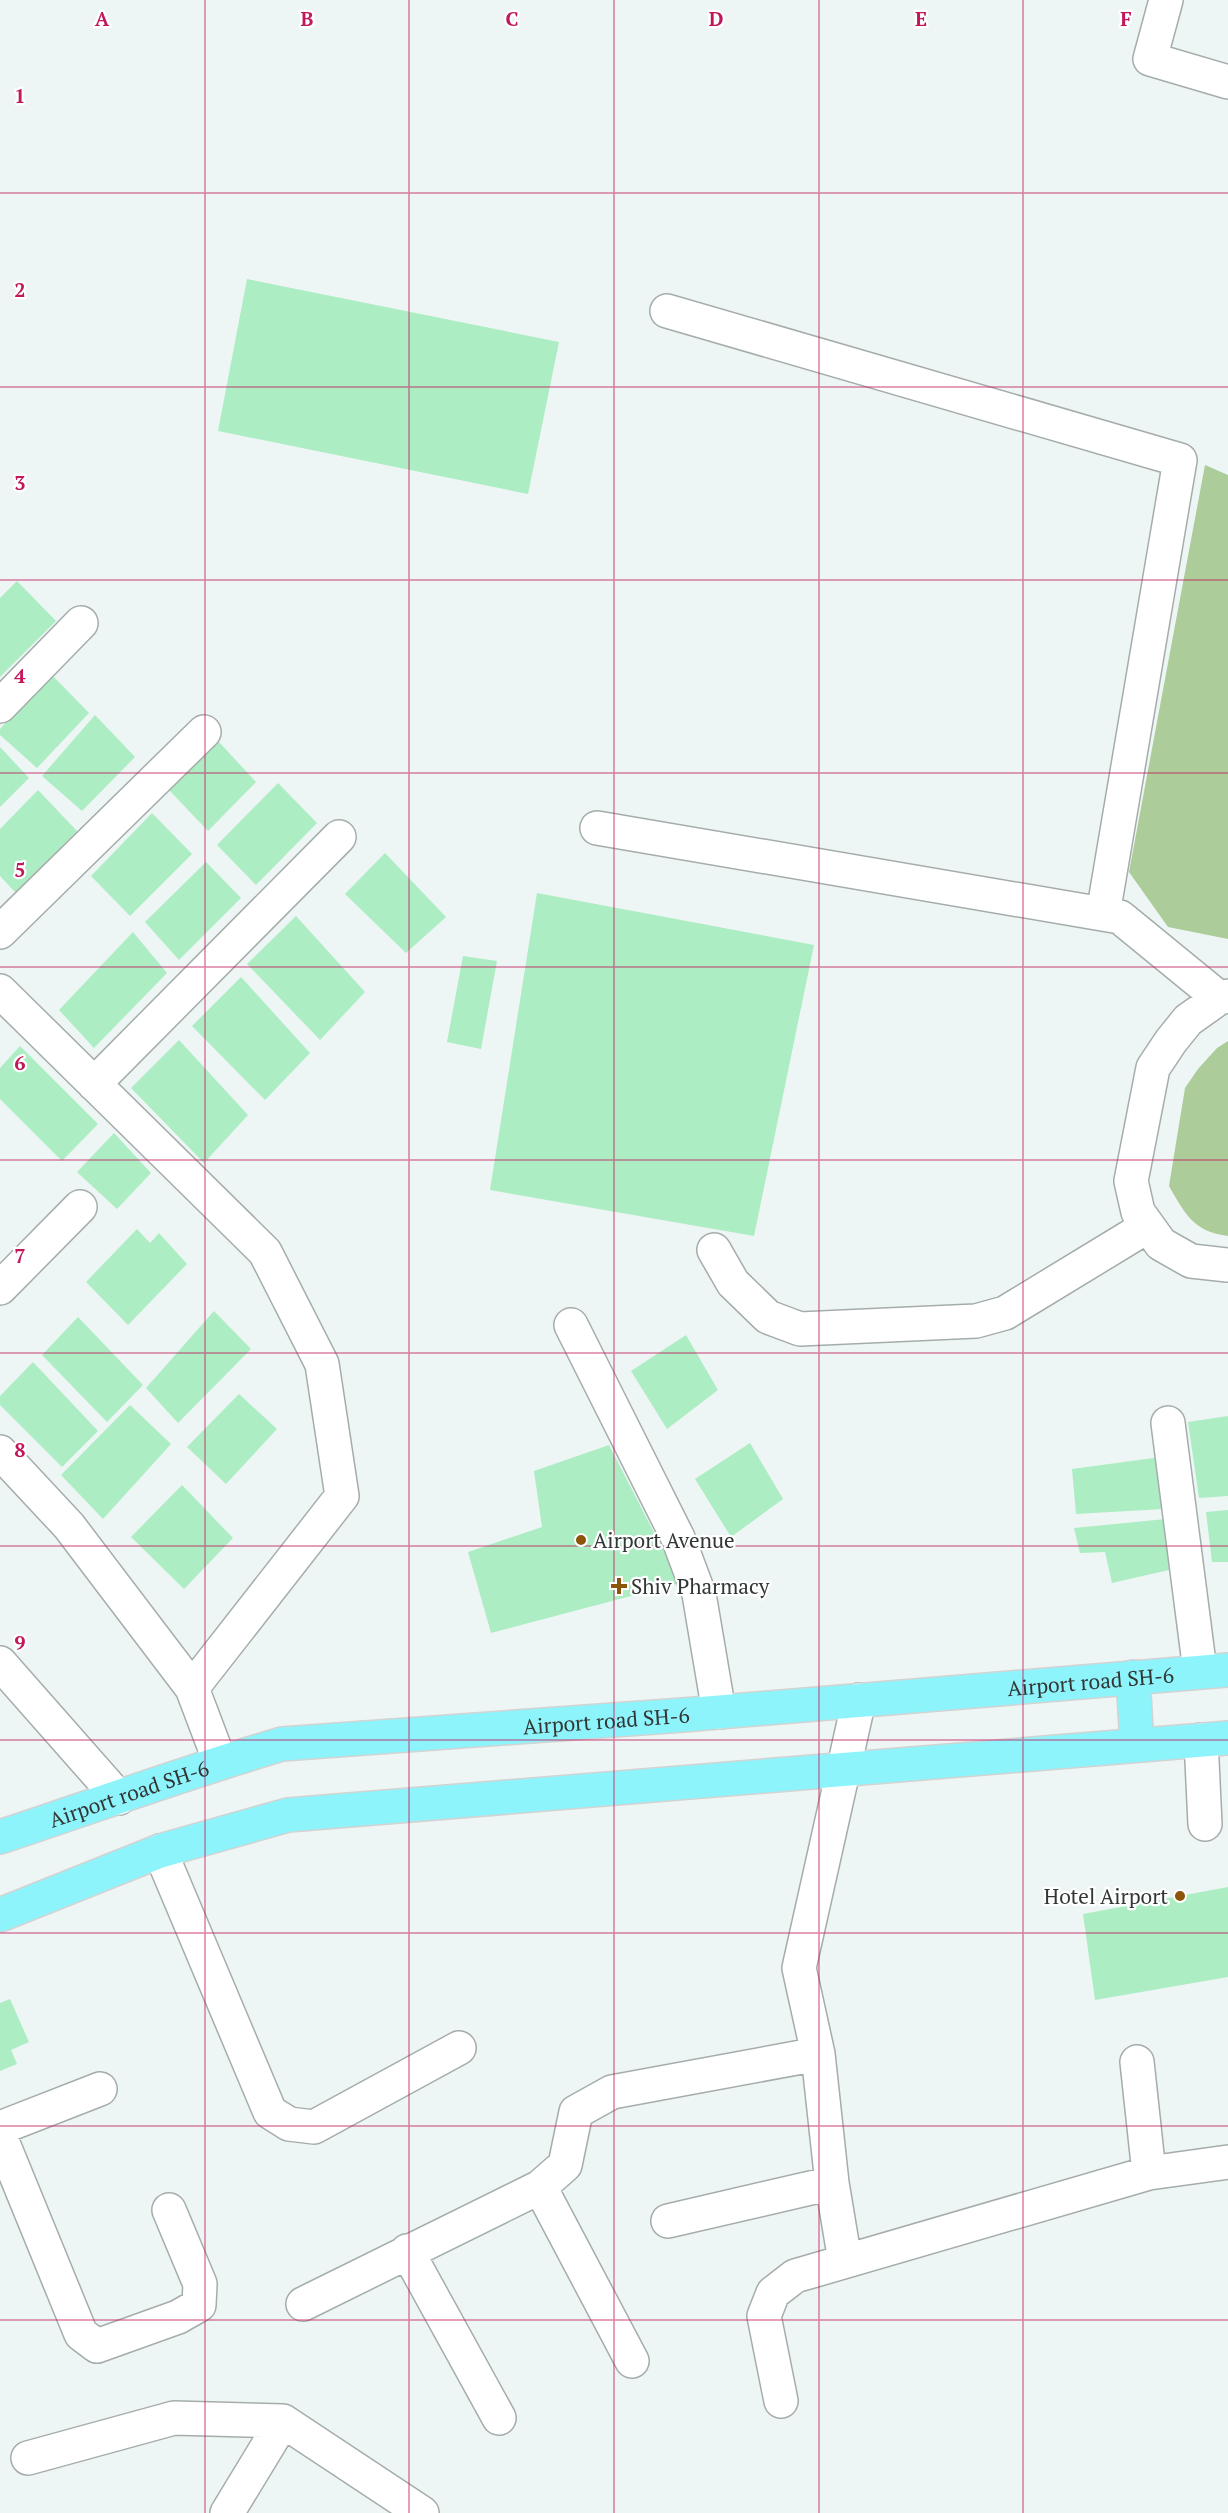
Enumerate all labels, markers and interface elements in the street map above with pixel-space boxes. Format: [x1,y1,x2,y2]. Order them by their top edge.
text: A [95,5,110,32]
text: B [301,5,314,32]
text: C [505,5,519,32]
text: D [709,5,723,32]
text: E [915,5,927,32]
text: F [1120,5,1132,32]
text: 1 [14,82,26,109]
text: 2 [14,276,26,303]
text: 3 [14,469,26,496]
text: 4 [14,662,26,689]
text: 5 [14,856,26,883]
text: 6 [14,1049,26,1076]
text: 7 [14,1242,26,1269]
text: 8 [14,1436,26,1463]
place label: Airport Avenue [593,1526,735,1554]
marker: Airport Avenue [574,1533,588,1547]
place label: Shiv Pharmacy [631,1572,770,1600]
marker: Shiv Pharmacy [612,1579,626,1593]
text: 9 [14,1629,26,1656]
street label: Airport road SH-6 [1006,1661,1175,1702]
street label: Airport road SH-6 [522,1701,691,1741]
street label: Airport road SH-6 [45,1754,212,1834]
place label: Hotel Airport [1044,1882,1168,1910]
marker: Hotel Airport [1173,1889,1187,1903]

